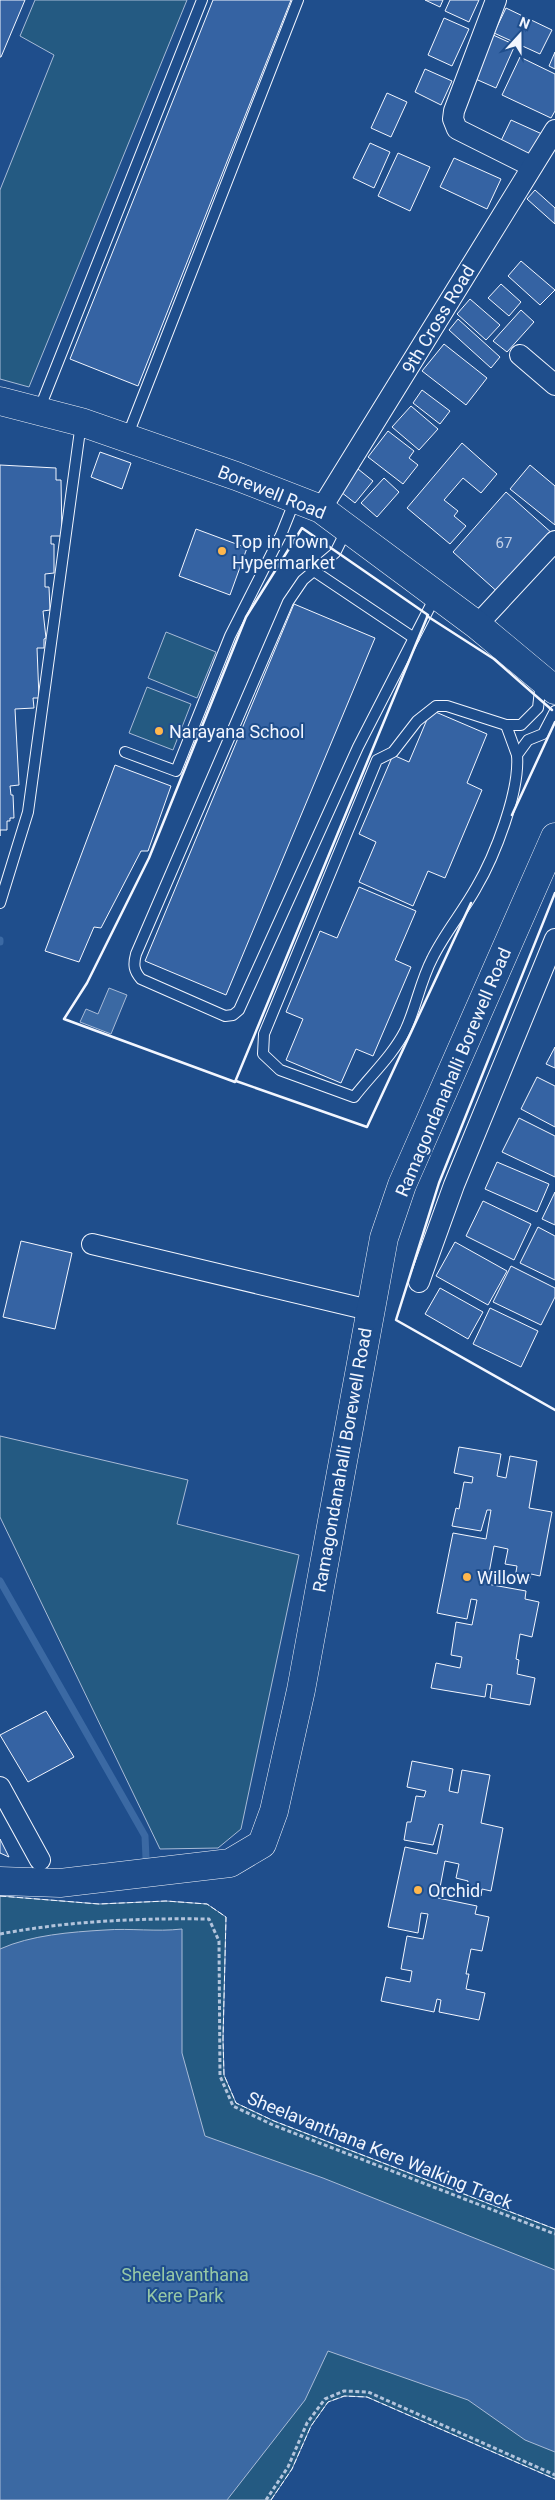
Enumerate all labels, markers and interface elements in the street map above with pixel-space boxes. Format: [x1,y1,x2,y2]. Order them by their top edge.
north arrow [495,10,545,60]
text: N [517,14,532,32]
street label: 9th Cross Road [397,261,479,377]
street label: Borewell Road [215,461,329,523]
place label: Top in Town Hypermarket [232,531,335,573]
house number: 67 [496,534,512,552]
marker: Top in Town Hypermarket [216,545,228,557]
place label: Narayana School [169,721,304,742]
marker: Narayana School [153,725,165,737]
street label: Ramagondanahalli Borewell Road [391,944,515,1200]
street label: Ramagondanahalli Borewell Road [308,1326,376,1594]
place label: Willow [477,1567,530,1588]
marker: Willow [461,1571,473,1583]
place label: Orchid [428,1880,480,1901]
marker: Orchid [412,1884,424,1896]
street label: Sheelavanthana Kere Walking Track [244,2087,516,2213]
park label: Sheelavanthana Kere Park [121,2264,249,2306]

